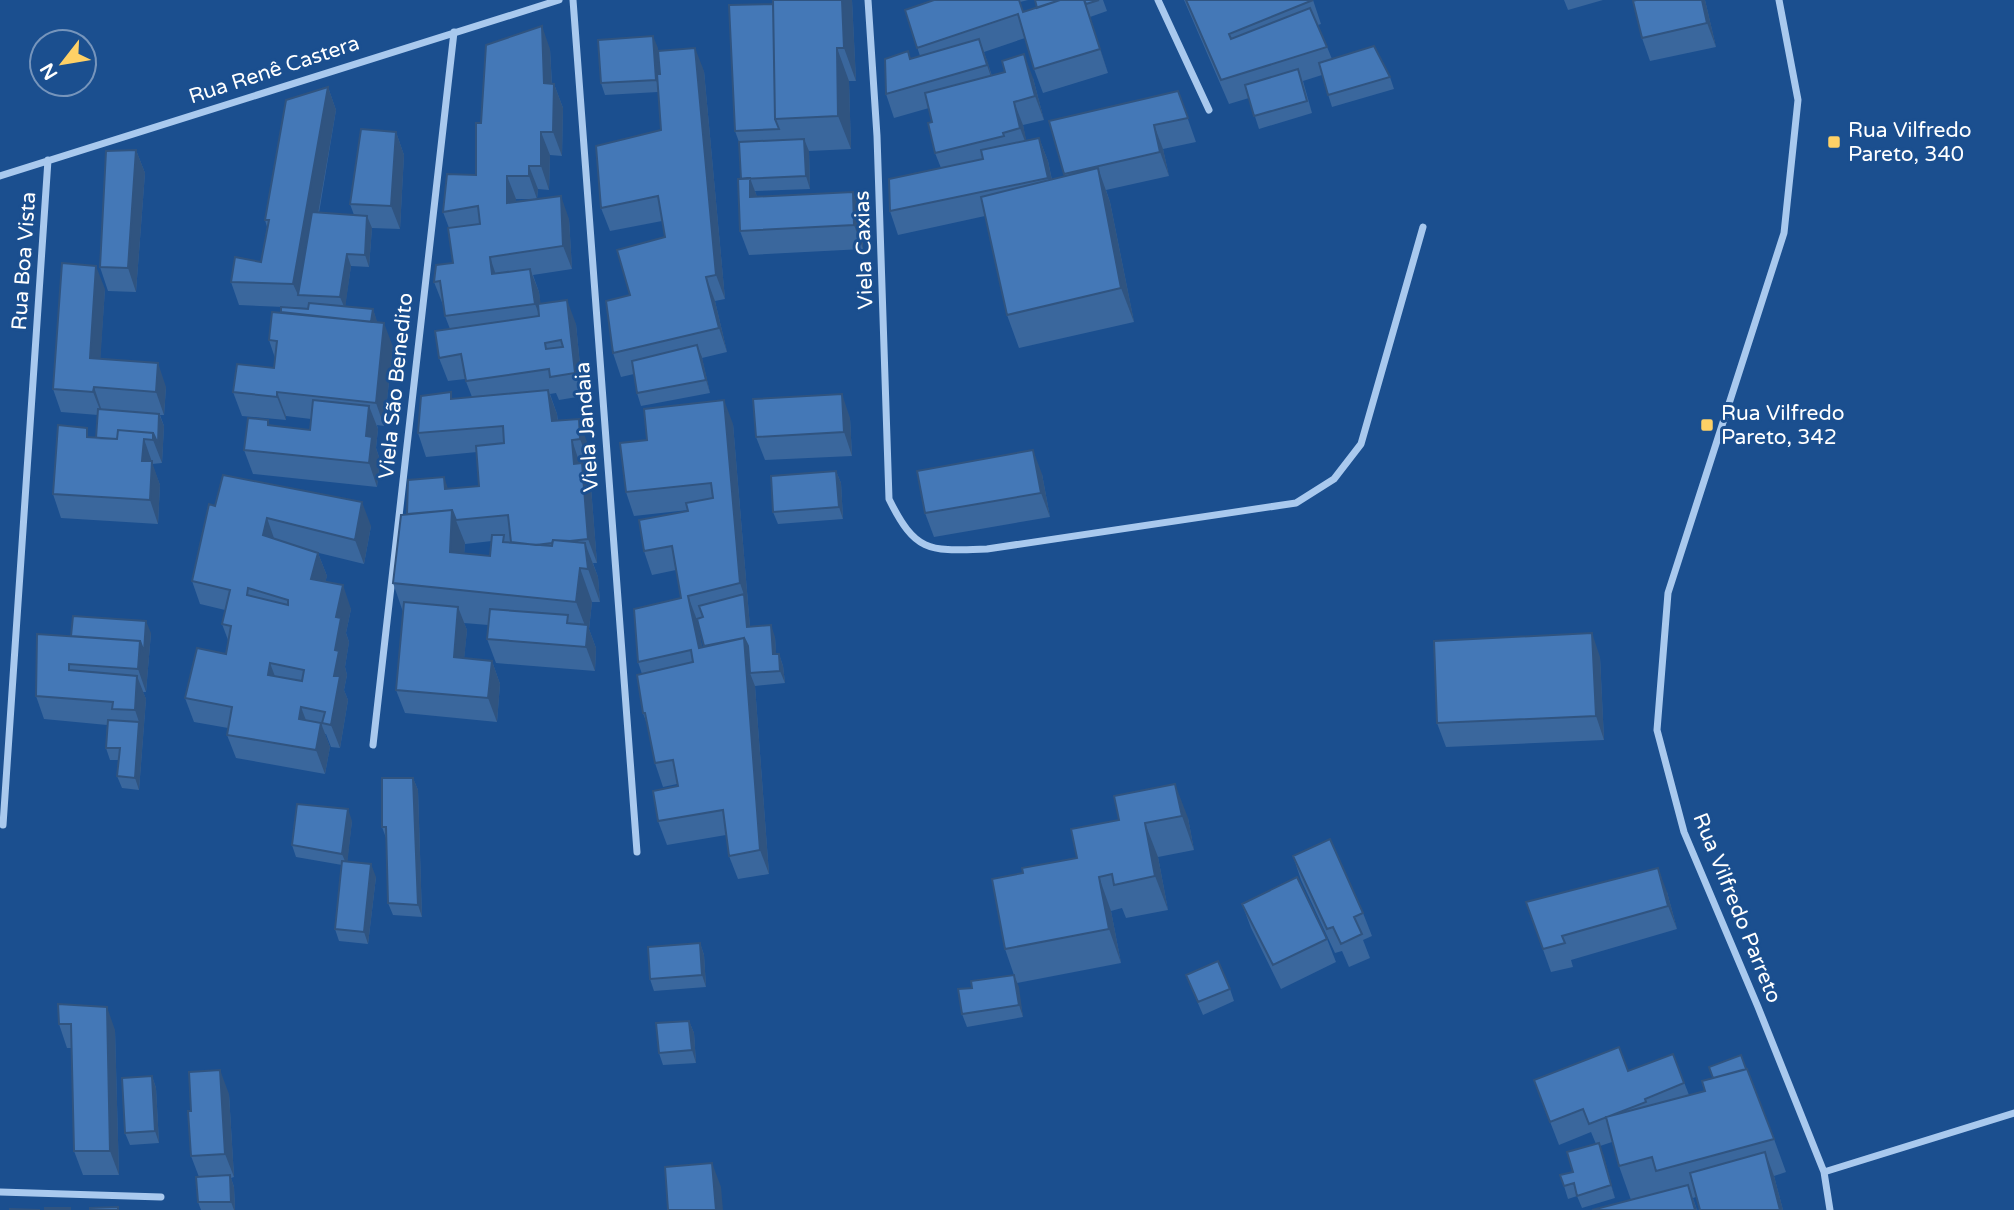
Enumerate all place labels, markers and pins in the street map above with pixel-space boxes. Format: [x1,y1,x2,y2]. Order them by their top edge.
place label: Rua Vilfredo Pareto, 340 [1848,118,1971,167]
marker: Rua Vilfredo Pareto, 340 [1826,134,1842,150]
place label: Rua Vilfredo Pareto, 342 [1721,401,1844,450]
marker: Rua Vilfredo Pareto, 342 [1699,417,1715,433]

